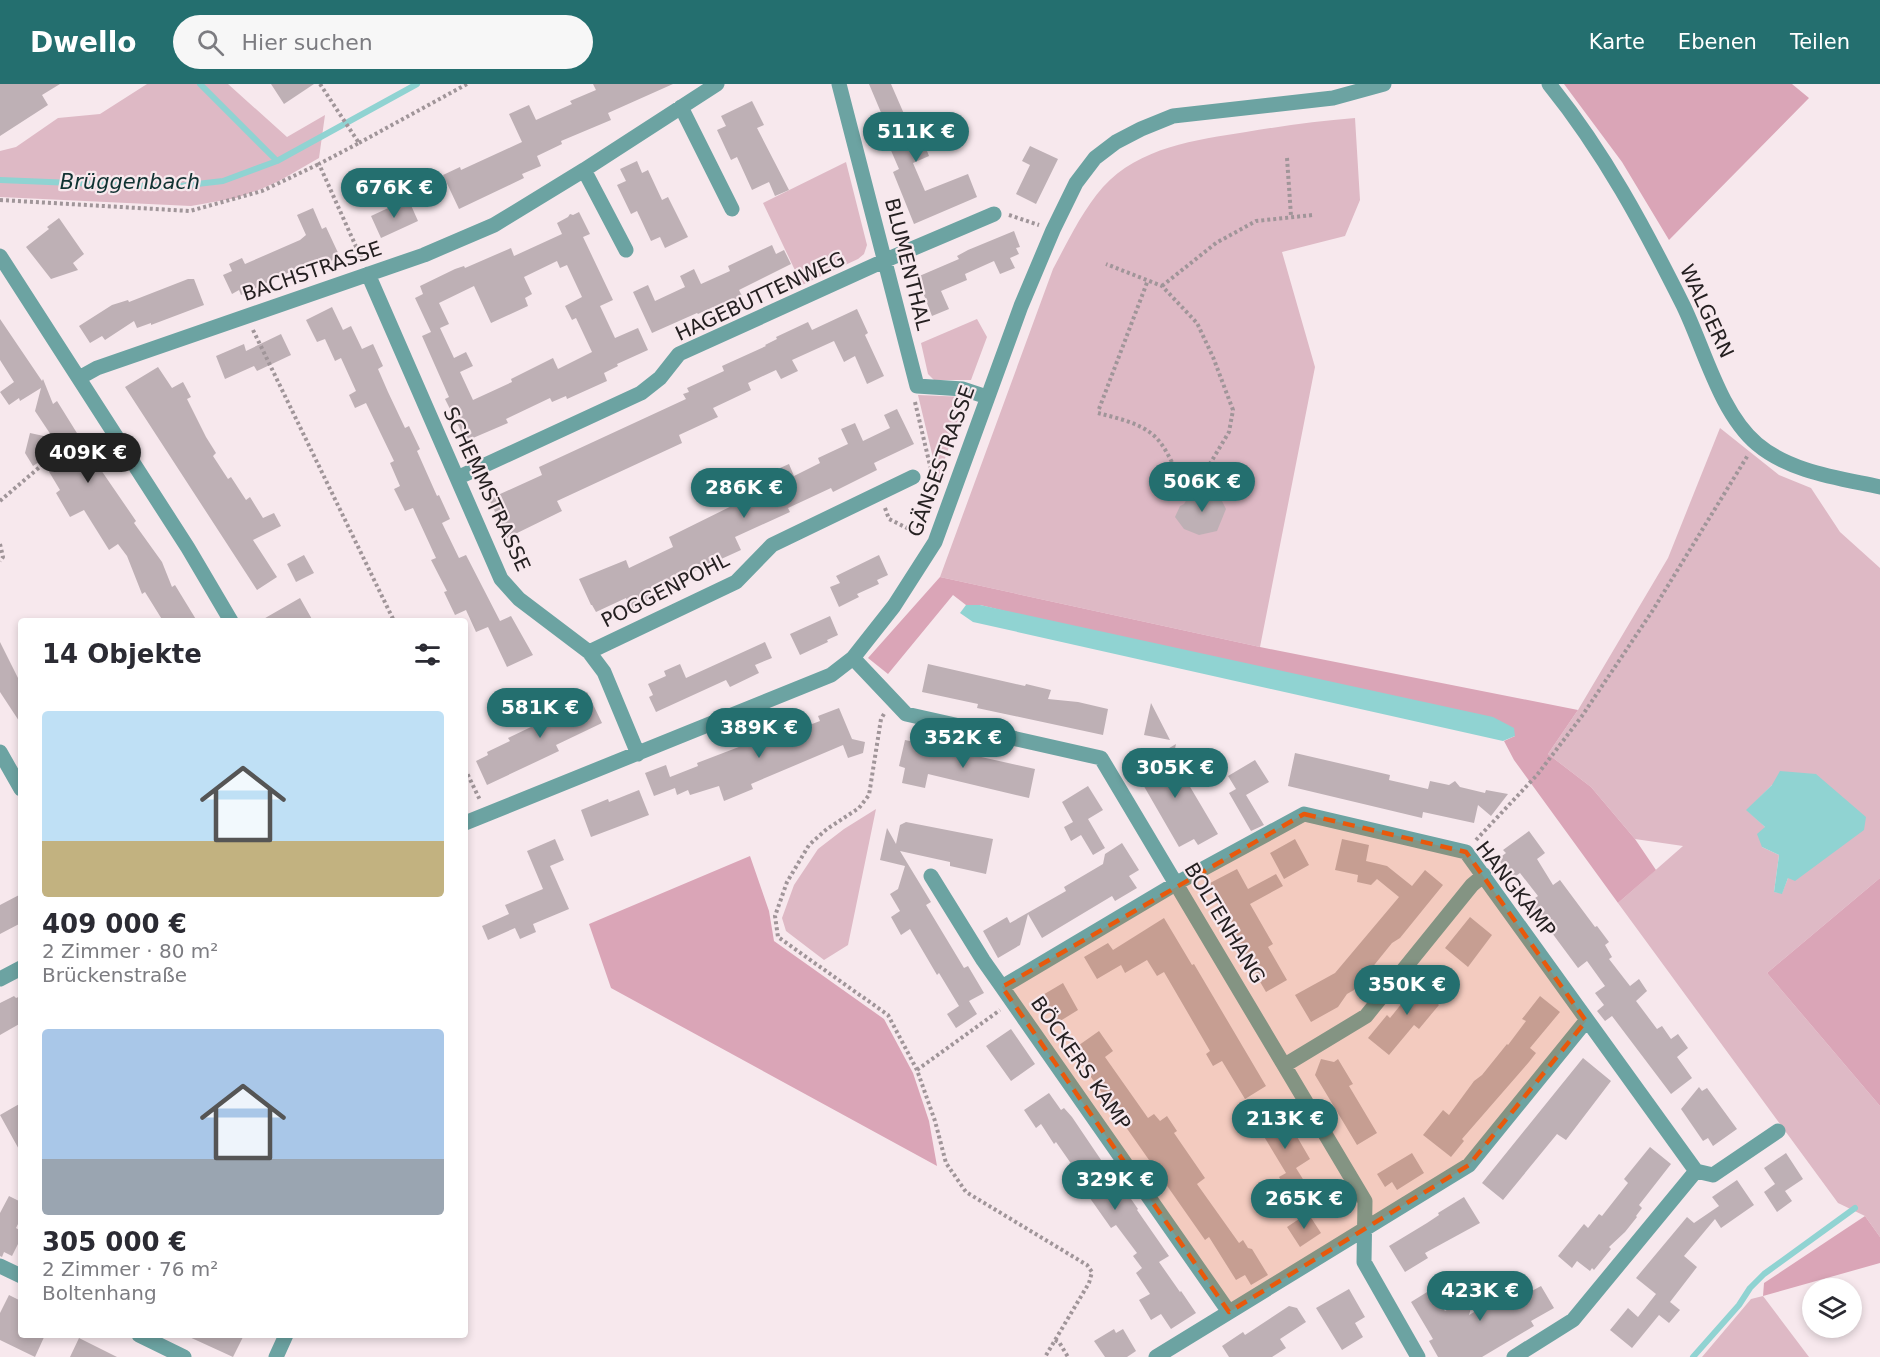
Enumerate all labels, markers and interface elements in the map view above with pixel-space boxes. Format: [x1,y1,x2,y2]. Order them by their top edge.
search box [173,15,593,69]
text: Dwello [30,26,137,59]
icon: search [194,26,227,59]
text: Hier suchen [242,30,373,55]
text: Karte [1589,30,1645,54]
text: Ebenen [1678,30,1757,54]
text: Teilen [1790,30,1850,54]
pin: 511K € [867,112,965,163]
text: 511K € [877,119,955,143]
pin: 676K € [345,168,443,219]
water label: Brüggenbach [60,170,200,194]
text: 676K € [355,175,433,199]
street label: BLUMENTHAL [880,195,936,333]
street label: BACHSTRASSE [239,236,385,306]
street label: HAGEBUTTENWEG [671,246,849,346]
street label: WALGERN [1675,260,1739,362]
street label: GÄNSESTRASSE [903,382,979,540]
street label: SCHEMMSTRASSE [438,403,536,575]
pin: 409K € [39,433,137,484]
text: 409K € [49,440,127,464]
pin: 506K € [1153,462,1251,513]
pin: 286K € [695,468,793,519]
text: 506K € [1163,469,1241,493]
text: 286K € [705,475,783,499]
street label: POGGENPOHL [597,547,734,633]
icon: filters [411,638,444,671]
text: 14 Objekte [42,639,202,669]
pin: 581K € [491,688,589,739]
text: 581K € [501,695,579,719]
pin: 389K € [710,708,808,759]
text: 389K € [720,715,798,739]
pin: 352K € [914,718,1012,769]
text: 352K € [924,725,1002,749]
pin: 305K € [1126,748,1224,799]
icon: home [189,750,297,858]
text: 305K € [1136,755,1214,779]
street label: HANGKAMP [1471,836,1561,942]
street label: BOLTENHANG [1180,858,1270,988]
text: 409 000 € [42,909,187,939]
text: 2 Zimmer · 80 m² [42,939,218,963]
text: Brückenstraße [42,963,187,987]
pin: 350K € [1358,965,1456,1016]
text: 350K € [1368,972,1446,996]
street label: BÖCKERS KAMP [1026,992,1136,1134]
icon: home [189,1068,297,1176]
pin: 213K € [1236,1099,1334,1150]
text: 213K € [1246,1106,1324,1130]
pin: 329K € [1066,1160,1164,1211]
text: 329K € [1076,1167,1154,1191]
pin: 265K € [1255,1179,1353,1230]
text: 265K € [1265,1186,1343,1210]
text: 305 000 € [42,1227,187,1257]
text: 2 Zimmer · 76 m² [42,1257,218,1281]
pin: 423K € [1431,1271,1529,1322]
text: 423K € [1441,1278,1519,1302]
map controls [1802,1278,1862,1338]
button: layers [1802,1278,1862,1338]
text: Boltenhang [42,1281,157,1305]

